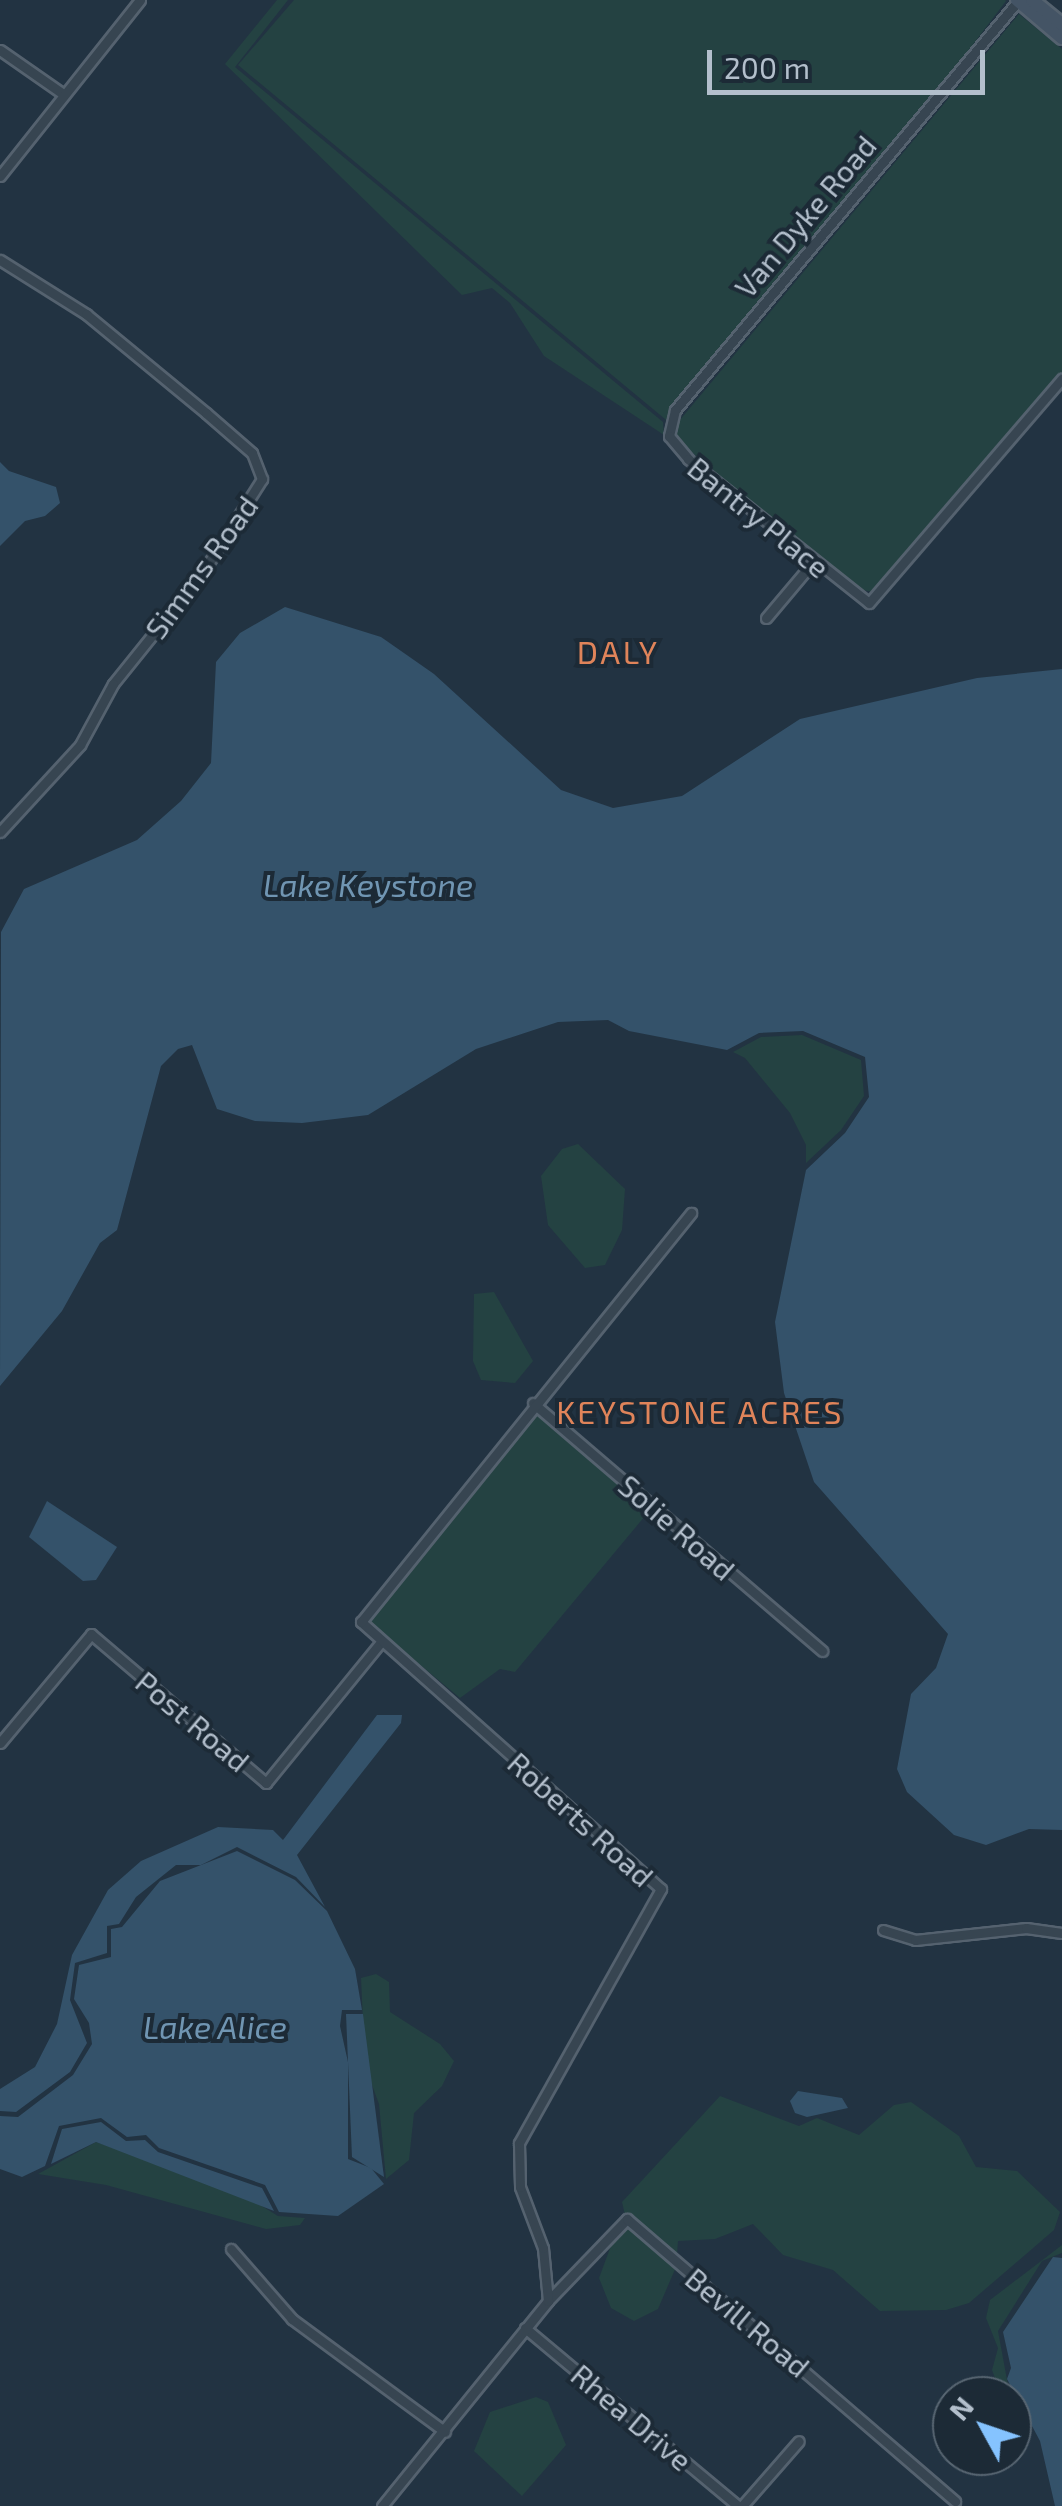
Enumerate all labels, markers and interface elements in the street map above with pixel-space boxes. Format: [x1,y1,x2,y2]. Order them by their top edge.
scale bar [712,30,990,92]
text: 200 m [724,49,810,85]
street label: Van Dyke Road [727,128,883,304]
street label: Bantry Place [681,449,837,585]
street label: Simms Road [137,489,265,645]
district label: DALY [577,632,659,670]
water label: Lake Keystone [263,865,473,903]
district label: KEYSTONE ACRES [556,1392,844,1430]
street label: Solie Road [612,1467,742,1587]
street label: Post Road [129,1663,257,1779]
street label: Roberts Road [501,1744,661,1894]
water label: Lake Alice [143,2007,287,2045]
street label: Bevill Road [678,2260,818,2384]
street label: Rhea Drive [564,2356,700,2478]
north arrow [932,2376,1032,2476]
text: N [941,2389,980,2427]

